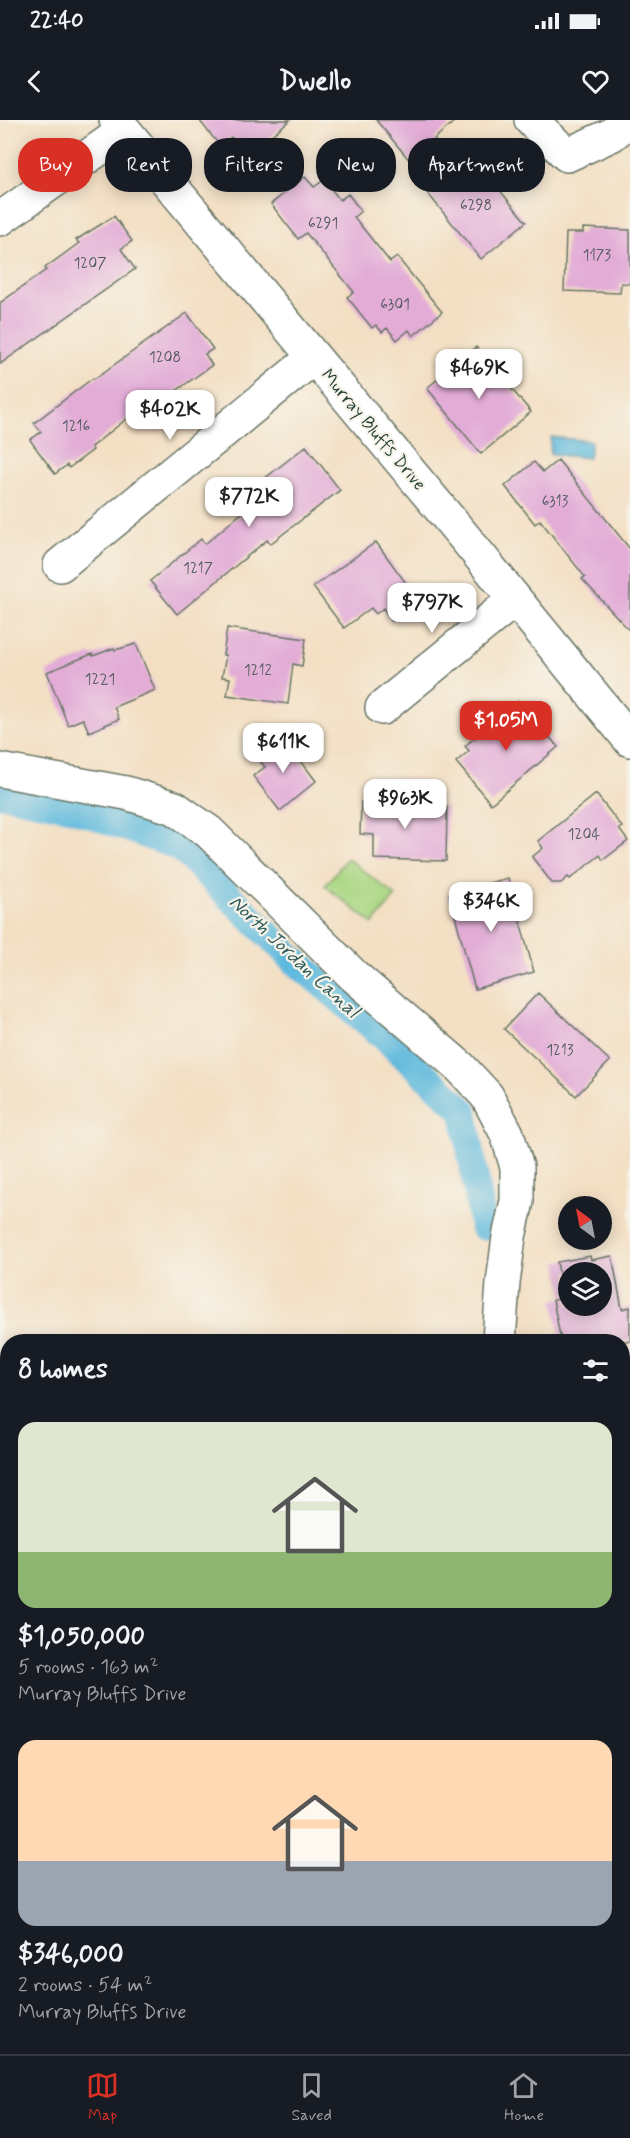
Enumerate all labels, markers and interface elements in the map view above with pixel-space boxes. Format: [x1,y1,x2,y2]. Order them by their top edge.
text: 22:40 [30,7,84,35]
text: Dwello [279,64,351,99]
icon: back [18,65,51,98]
icon: heart [579,65,612,98]
chip: Buy [18,138,93,192]
chip: Rent [105,138,192,192]
chip: Filters [204,138,304,192]
chip: New [316,138,396,192]
chip: Apartment [408,138,545,192]
house number: 6298 [460,196,492,216]
house number: 6291 [308,214,338,234]
house number: 1173 [583,246,611,266]
house number: 1207 [74,254,106,274]
house number: 6301 [380,295,410,315]
house number: 1208 [149,348,181,368]
pin: $469K [437,349,521,400]
text: $469K [449,355,509,382]
street label: Murray Bluffs Drive [315,364,431,496]
pin: $402K [128,390,212,441]
text: $402K [140,396,200,423]
house number: 1216 [62,417,90,437]
pin: $772K [207,477,291,528]
text: $772K [219,483,279,510]
house number: 6313 [542,492,569,512]
house number: 1217 [183,559,213,579]
pin: $797K [390,583,474,634]
text: $797K [401,589,463,616]
house number: 1212 [244,661,272,681]
house number: 1221 [85,670,115,690]
pin: $1.05M [457,701,555,752]
text: $1.05M [474,707,538,734]
pin: $611K [241,723,325,774]
text: $611K [257,729,309,756]
pin: $963K [363,779,447,830]
text: $963K [378,785,432,812]
house number: 1204 [568,825,600,845]
pin: $346K [449,882,533,933]
text: $346K [463,888,519,915]
water label: North Jordan Canal [223,889,366,1025]
house number: 1213 [546,1041,574,1061]
north arrow [558,1196,612,1250]
map controls [558,1196,612,1316]
button: layers [558,1262,612,1316]
text: 8 homes [18,1353,108,1387]
icon: filters [579,1354,612,1387]
icon: home [261,1461,369,1569]
text: $1,050,000 [18,1620,145,1654]
text: 5 rooms · 163 m² [18,1654,158,1681]
text: Murray Bluffs Drive [18,1681,187,1708]
icon: home [261,1779,369,1887]
text: $346,000 [18,1938,124,1972]
text: 2 rooms · 54 m² [18,1972,152,1999]
text: Murray Bluffs Drive [18,1999,187,2026]
tab: Map [86,2069,119,2126]
tab: Saved [291,2069,332,2126]
tab: Home [504,2069,544,2126]

